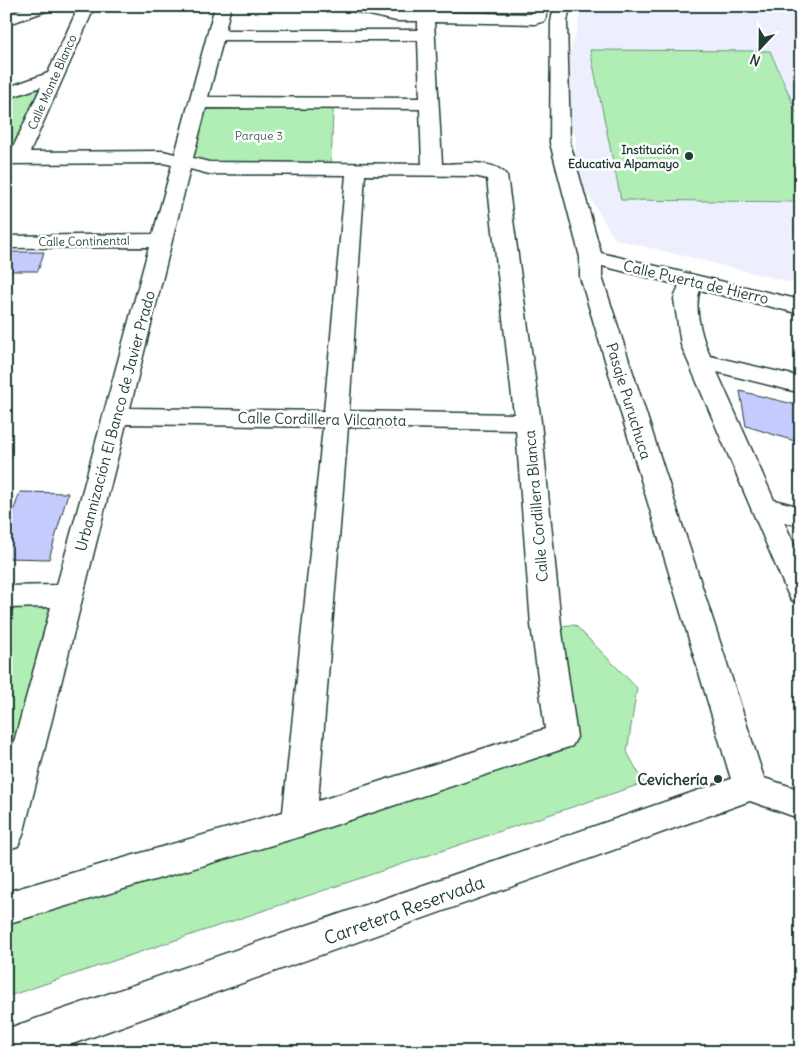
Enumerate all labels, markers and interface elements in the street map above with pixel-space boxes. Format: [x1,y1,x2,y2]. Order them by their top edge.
north arrow [734,22,784,72]
street label: Calle Monte Blanco [24,32,80,132]
text: N [747,50,763,70]
park label: Parque 3 [235,128,283,143]
place label: Institución Educativa Alpamayo [568,142,679,172]
marker: Institución Educativa Alpamayo [683,150,695,162]
street label: Calle Continental [38,233,130,249]
street label: Calle Puerta de Hierro [621,256,771,308]
street label: Urbannización El Banco de Javier Prado [71,289,159,553]
street label: Pasaje Puruchuca [602,340,656,462]
street label: Calle Cordillera Vilcanota [238,408,407,430]
street label: Calle Cordillera Blanca [520,429,552,583]
place label: Cevichería [637,770,708,789]
marker: Cevichería [712,773,724,785]
street label: Carretera Reservada [321,870,487,950]

